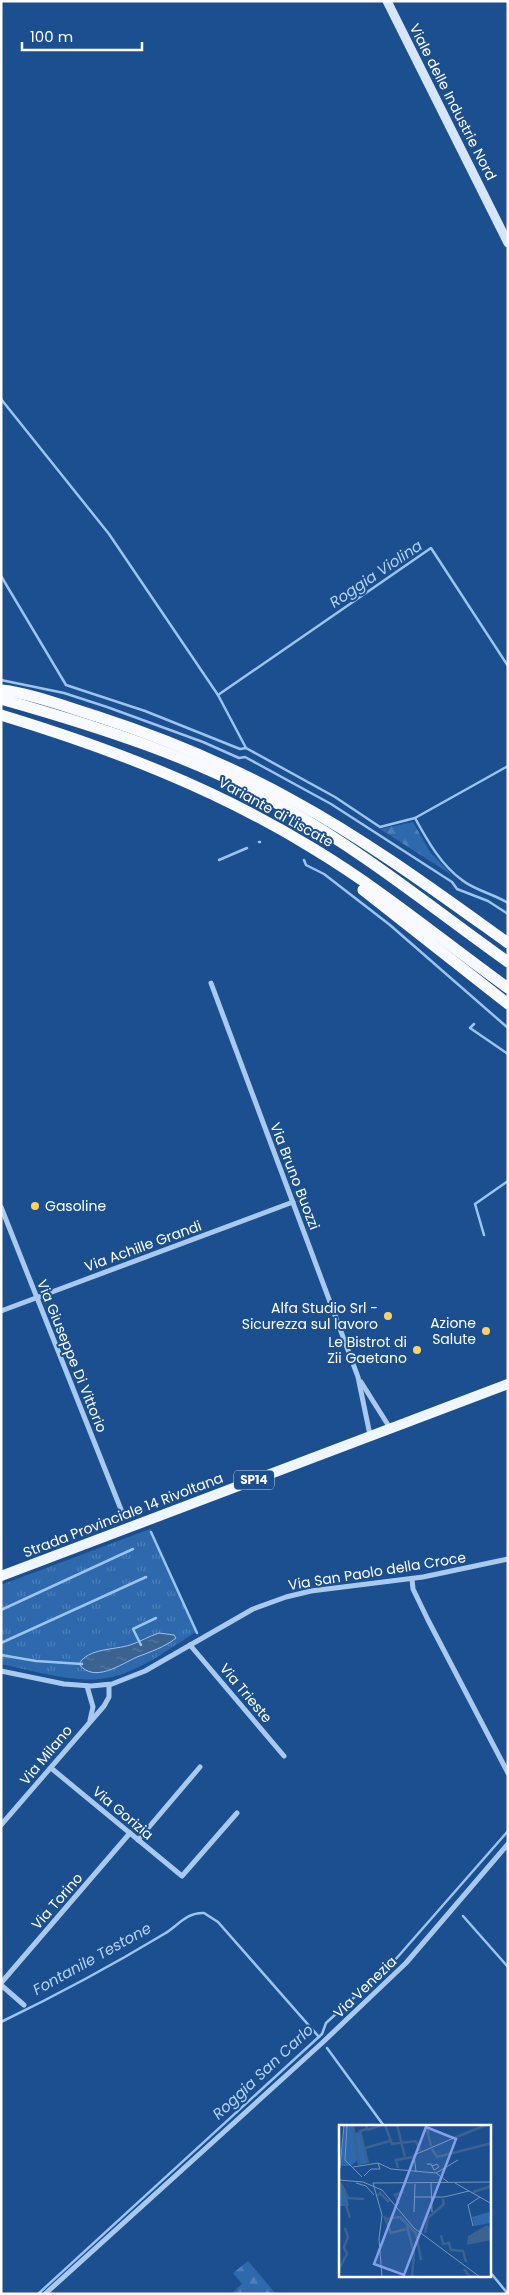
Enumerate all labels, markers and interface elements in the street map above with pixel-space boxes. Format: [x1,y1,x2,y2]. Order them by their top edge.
scale bar [22,20,142,52]
street label: Viale delle Industrie Nord [405,20,501,184]
text: 100 m [30,26,73,47]
water label: Roggia Violina [325,535,426,612]
street label: Variante di Liscate [215,772,337,852]
street label: Via Bruno Buozzi [265,1120,325,1232]
place label: Gasoline [45,1196,106,1216]
marker: Gasoline [29,1200,41,1212]
street label: Via Achille Grandi [82,1216,204,1276]
street label: Via Giuseppe Di Vittorio [32,1276,112,1436]
place label: Alfa Studio Srl - Sicurezza sul lavoro [242,1298,378,1334]
marker: Alfa Studio Srl - Sicurezza sul lavoro [382,1310,394,1322]
place label: Azione Salute [430,1313,476,1349]
marker: Azione Salute [480,1325,492,1337]
place label: Le Bistrot di Zii Gaetano [327,1332,407,1368]
marker: Le Bistrot di Zii Gaetano [411,1344,423,1356]
street label: Strada Provinciale 14 Rivoltana [20,1468,226,1562]
road number: SP14 [234,1470,274,1490]
street label: Via San Paolo della Croce [287,1547,468,1595]
street label: Via Trieste [215,1659,277,1727]
street label: Via Milano [15,1721,77,1789]
street label: Via Gorizia [88,1782,158,1844]
street label: Via Torino [27,1868,87,1934]
water label: Fontanile Testone [29,1917,155,2000]
street label: Via Venezia [329,1952,401,2022]
water label: Roggia San Carlo [208,2019,318,2124]
inset map [339,2125,492,2278]

